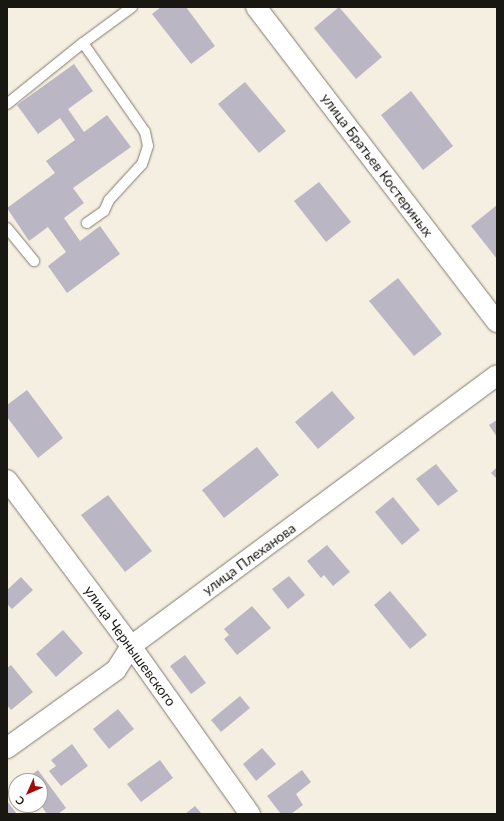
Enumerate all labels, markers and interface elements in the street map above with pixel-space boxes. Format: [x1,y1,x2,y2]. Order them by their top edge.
street label: улица Братьев Костериных [318,90,436,240]
street label: улица Плеханова [199,520,299,598]
street label: улица Чернышевского [81,582,179,710]
north arrow [8,773,48,813]
text: С [13,794,27,808]

